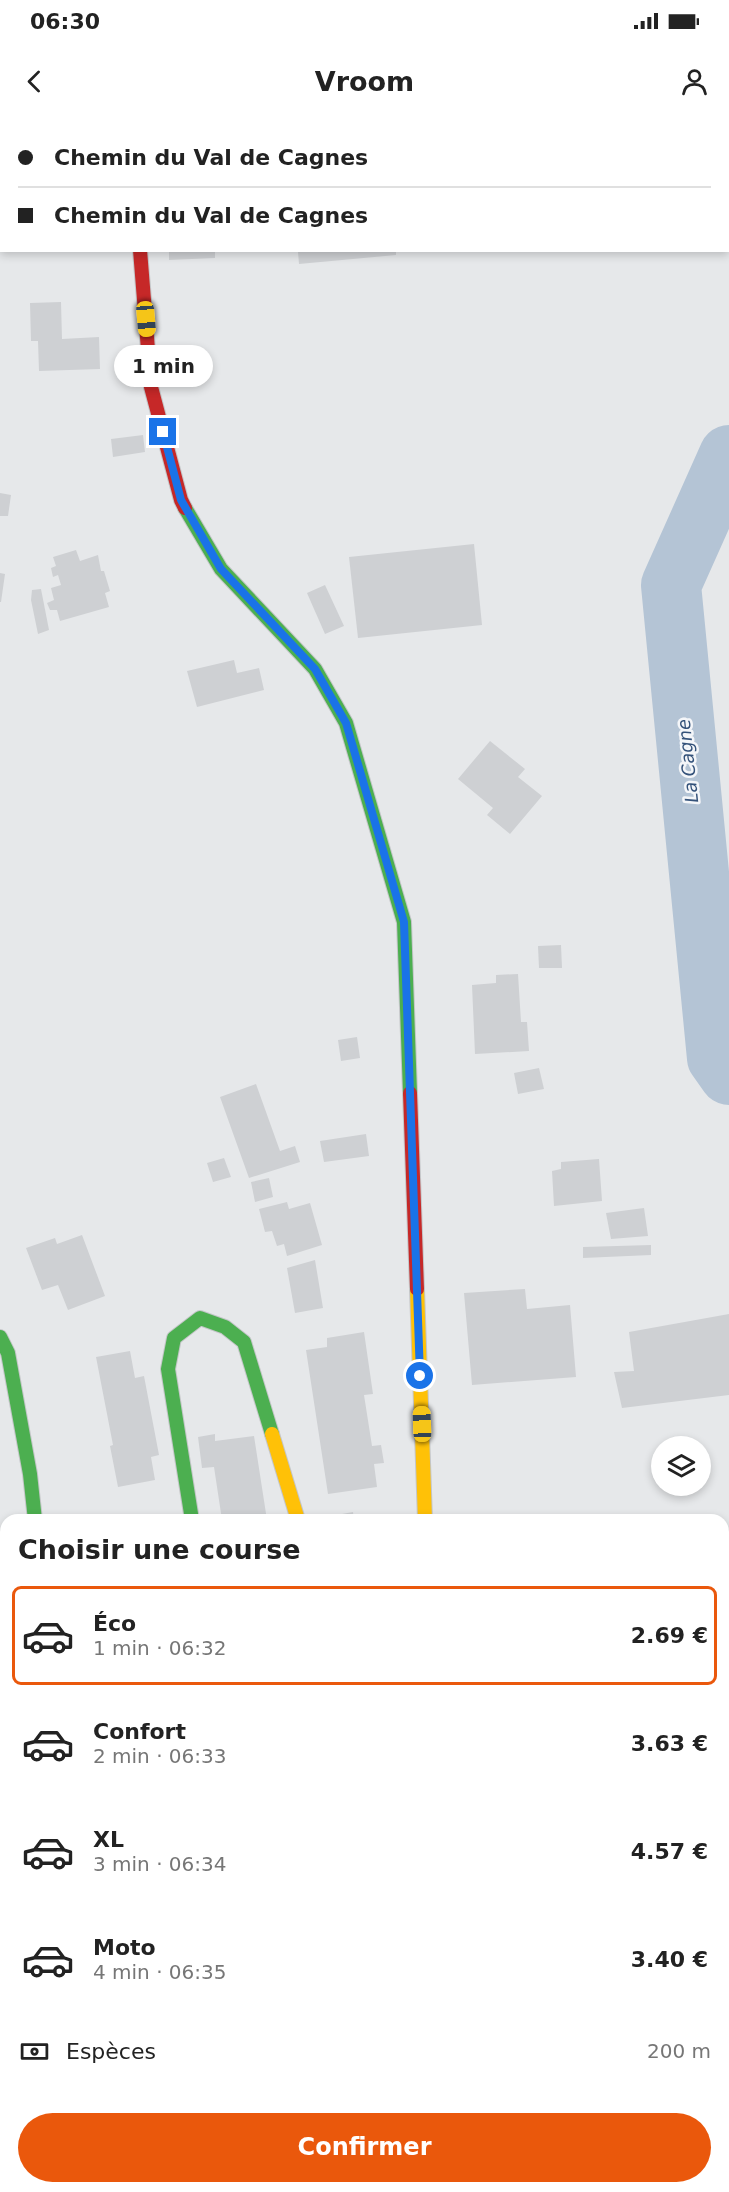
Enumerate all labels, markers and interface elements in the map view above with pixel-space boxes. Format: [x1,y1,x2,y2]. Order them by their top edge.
text: 06:30 [30,9,100,34]
icon: back [18,65,51,98]
icon: person [678,65,711,98]
text: Vroom [315,66,414,97]
text: Chemin du Val de Cagnes [54,145,368,170]
text: Chemin du Val de Cagnes [54,203,368,228]
car [135,300,157,338]
callout: 1 min [114,345,213,387]
text: 1 min [132,354,195,378]
route end [149,418,176,445]
water label: La Cagne [673,718,702,804]
route start [406,1362,433,1389]
car [412,1406,432,1442]
map controls [651,1436,711,1496]
button: layers [651,1436,711,1496]
text: Choisir une course [18,1534,301,1565]
icon: car [21,1609,75,1663]
text: Éco [93,1611,136,1636]
text: 2.69 € [631,1623,708,1648]
text: 1 min · 06:32 [93,1636,227,1660]
icon: car [21,1717,75,1771]
text: Confort [93,1719,186,1744]
text: 3.63 € [631,1731,708,1756]
text: 2 min · 06:33 [93,1744,227,1768]
icon: car [21,1825,75,1879]
text: XL [93,1827,124,1852]
text: 4.57 € [631,1839,708,1864]
text: 3 min · 06:34 [93,1852,227,1876]
icon: car [21,1933,75,1987]
text: Moto [93,1935,156,1960]
text: 3.40 € [631,1947,708,1972]
text: 4 min · 06:35 [93,1960,227,1984]
icon: cash [18,2035,51,2068]
text: Espèces [66,2039,156,2064]
text: 200 m [647,2039,711,2063]
button: Confirmer [18,2113,711,2182]

